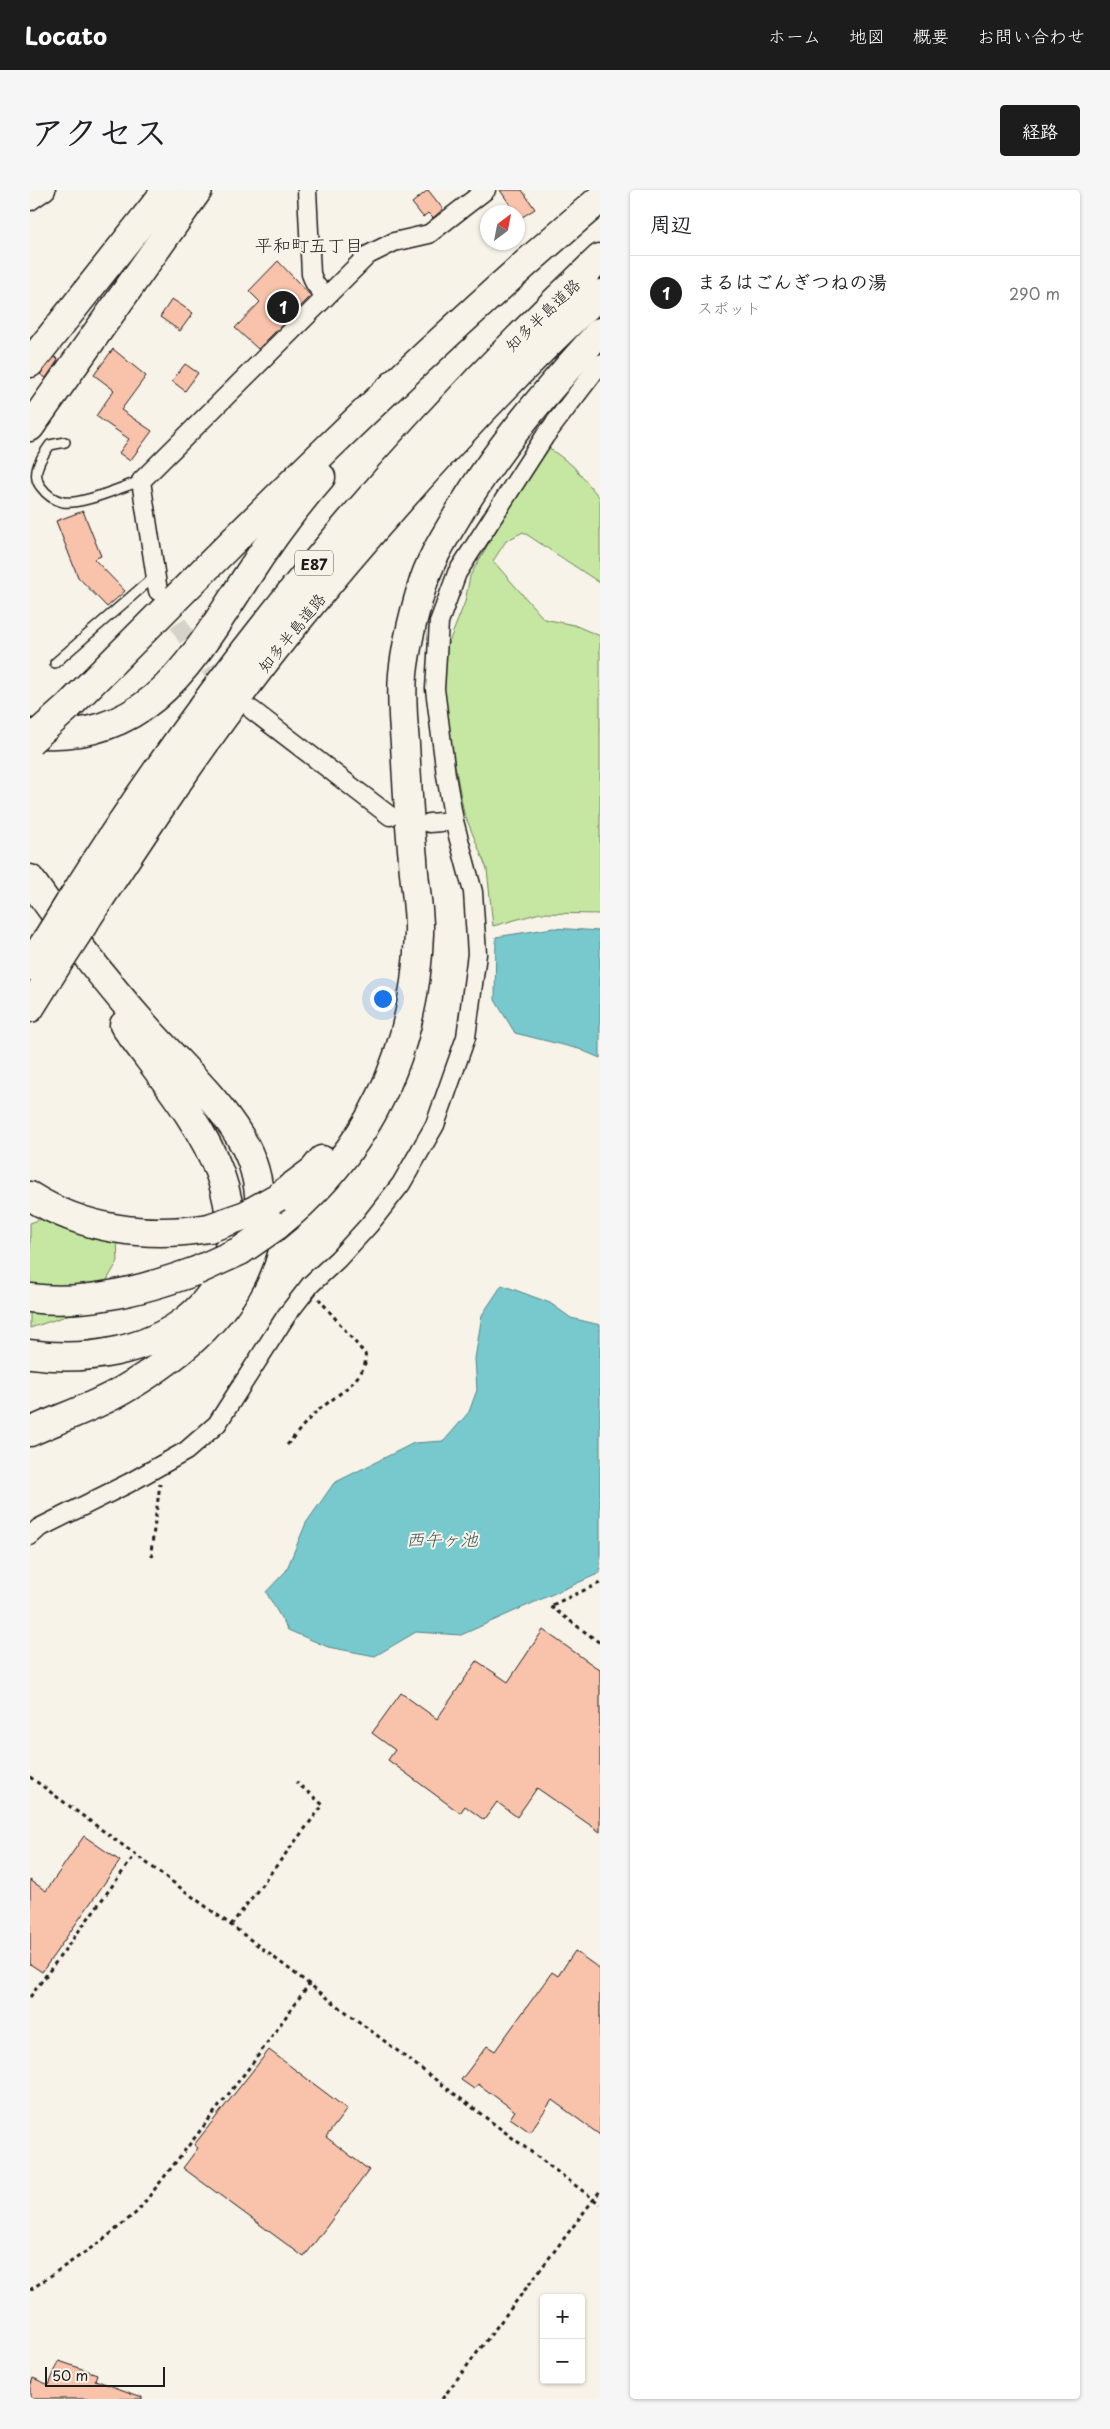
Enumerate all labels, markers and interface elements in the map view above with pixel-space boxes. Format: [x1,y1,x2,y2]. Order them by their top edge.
text: Locato [25,17,107,53]
text: ホーム [768,22,821,49]
text: 地図 [849,22,885,49]
text: 概要 [913,22,949,49]
text: お問い合わせ [977,22,1085,49]
text: アクセス [30,104,168,157]
button: 経路 [1000,105,1080,156]
north arrow [480,205,525,250]
text: 周辺 [650,207,692,239]
district label: 平和町五丁目 [255,231,363,258]
text: まるはごんぎつねの湯 [697,267,887,295]
street label: 知多半島道路 [499,272,585,356]
text: 1 [662,281,670,305]
text: 290 m [1009,281,1060,305]
pin: 1 [267,288,299,326]
text: スポット [697,295,761,319]
road number: E87 [295,550,333,576]
street label: 知多半島道路 [251,587,331,677]
your location [370,986,396,1012]
water label: 西午ヶ池 [406,1525,479,1552]
map controls [540,2294,585,2384]
button: + [540,2294,585,2339]
button: − [540,2339,585,2384]
scale bar [45,2364,165,2387]
text: 50 m [52,2365,88,2386]

